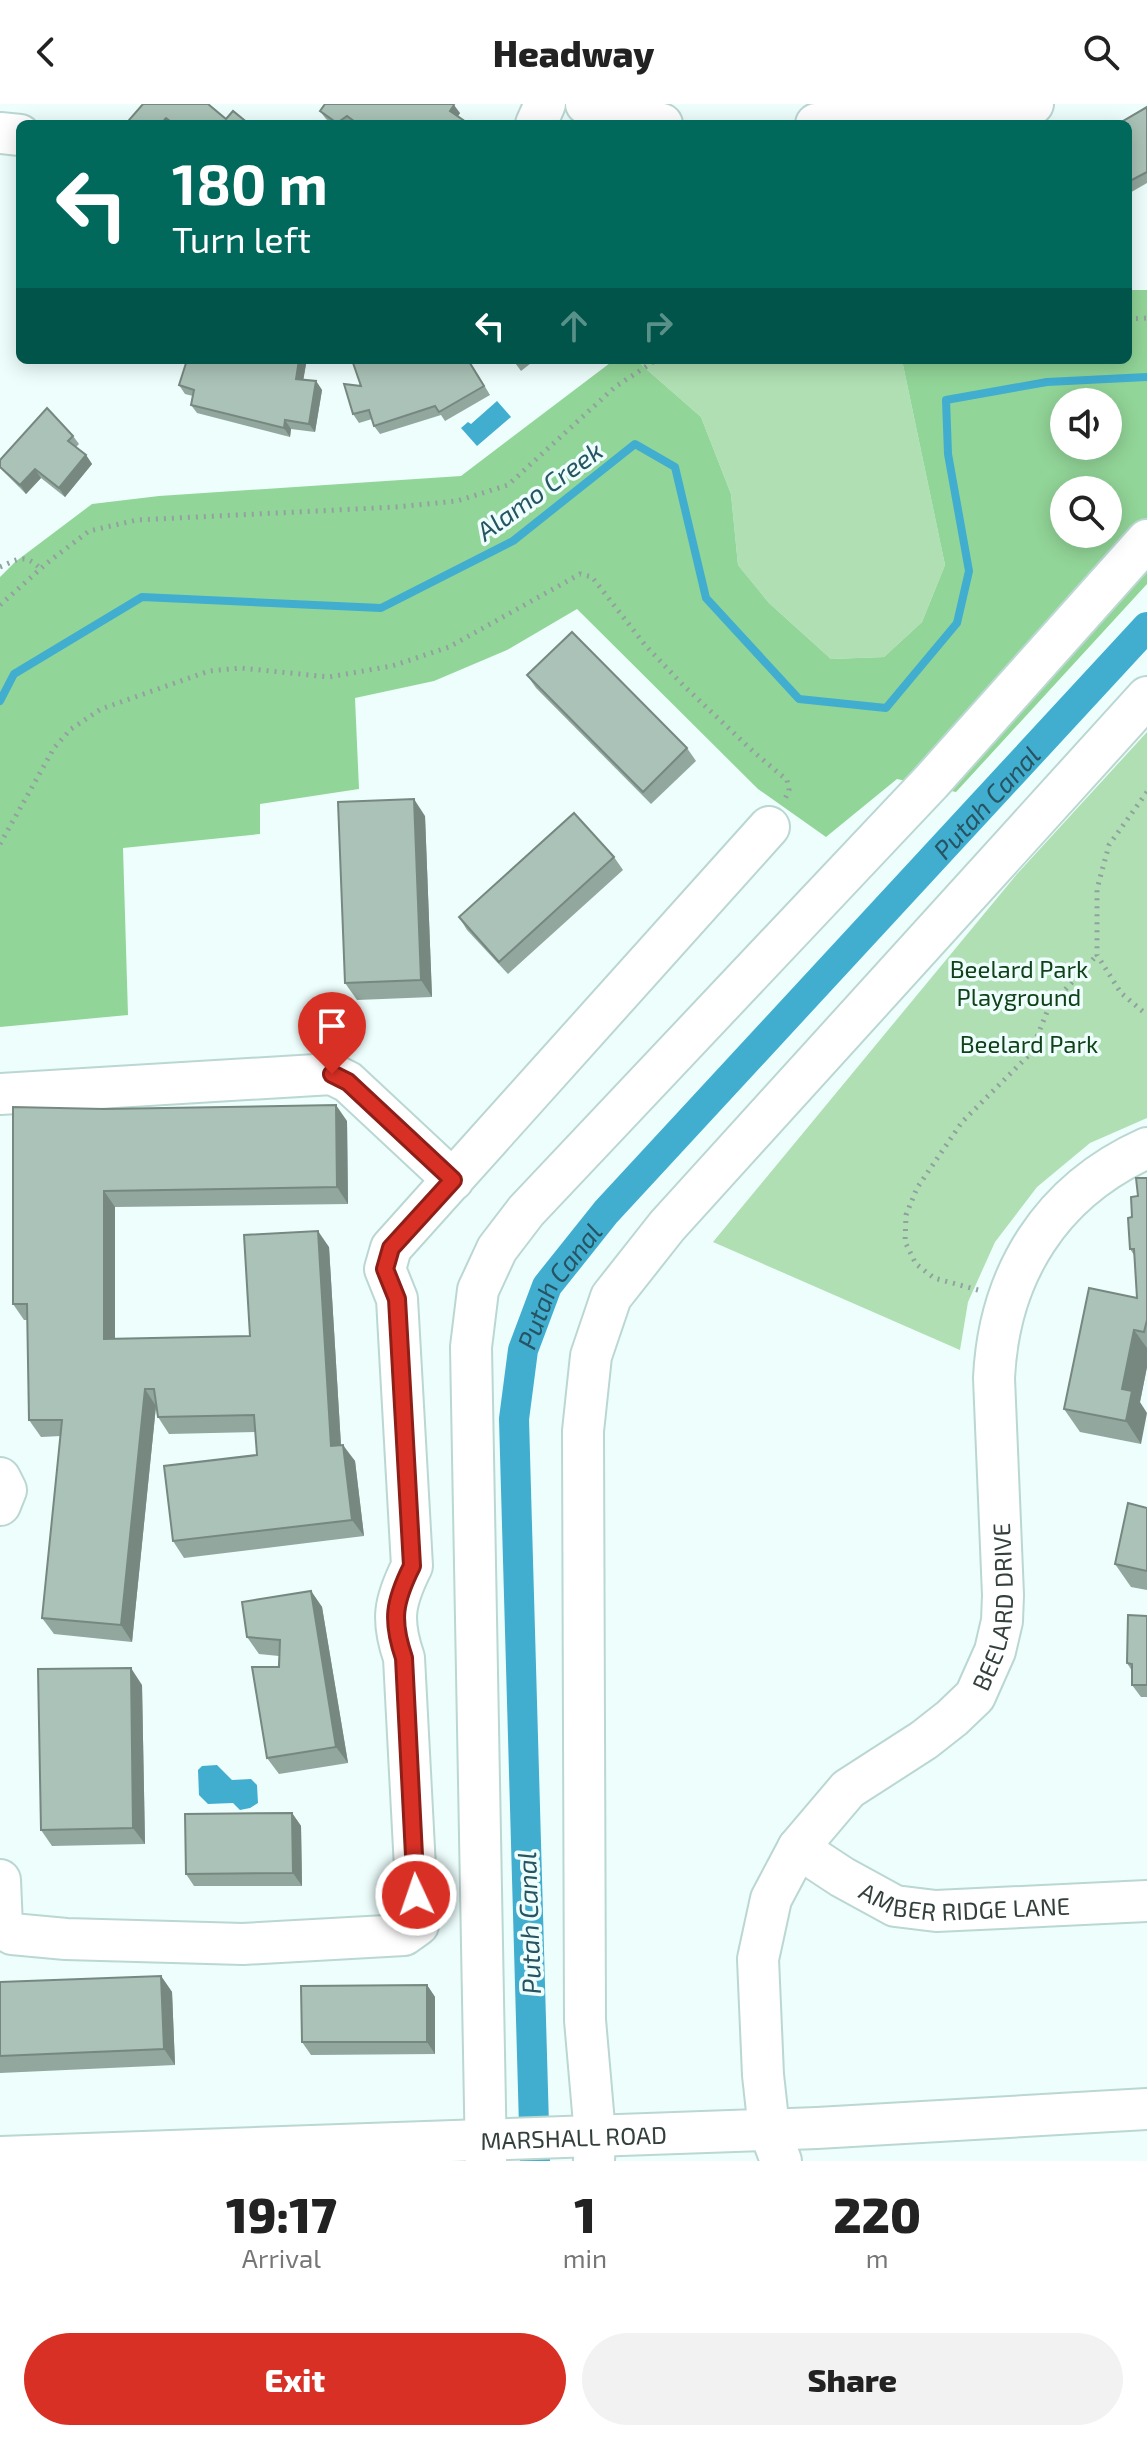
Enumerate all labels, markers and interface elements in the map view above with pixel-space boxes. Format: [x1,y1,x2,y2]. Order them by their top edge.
icon: back [24,30,68,74]
icon: search [1079,30,1123,74]
text: Headway [493,31,654,74]
text: 180 m [172,149,328,216]
icon: left [40,152,144,256]
text: Turn left [172,217,311,260]
icon: left [468,304,512,348]
icon: ahead [552,304,596,348]
icon: right [636,304,680,348]
map controls [1050,388,1122,548]
button: sound [1050,388,1122,460]
water label: Alamo Creek [469,434,608,547]
button: search [1050,476,1122,548]
water label: Putah Canal [926,739,1045,864]
park label: Beelard Park Playground [950,954,1088,1011]
pin [298,992,366,1074]
icon: arrive [310,1004,354,1048]
park label: Beelard Park [960,1029,1098,1058]
water label: Putah Canal [509,1216,607,1353]
street label: BEELARD DRIVE [965,1522,1018,1695]
water label: Putah Canal [510,1851,546,1995]
position arrow [374,1853,458,1937]
street label: AMBER RIDGE LANE [855,1875,1071,1925]
street label: MARSHALL ROAD [480,2119,667,2154]
text: 19:17 [226,2185,337,2243]
text: 1 [574,2185,596,2243]
text: 220 [833,2185,921,2243]
text: Arrival [242,2242,321,2273]
text: min [563,2242,607,2273]
text: m [866,2242,888,2273]
button: Exit [24,2333,566,2425]
button: Share [582,2333,1123,2425]

